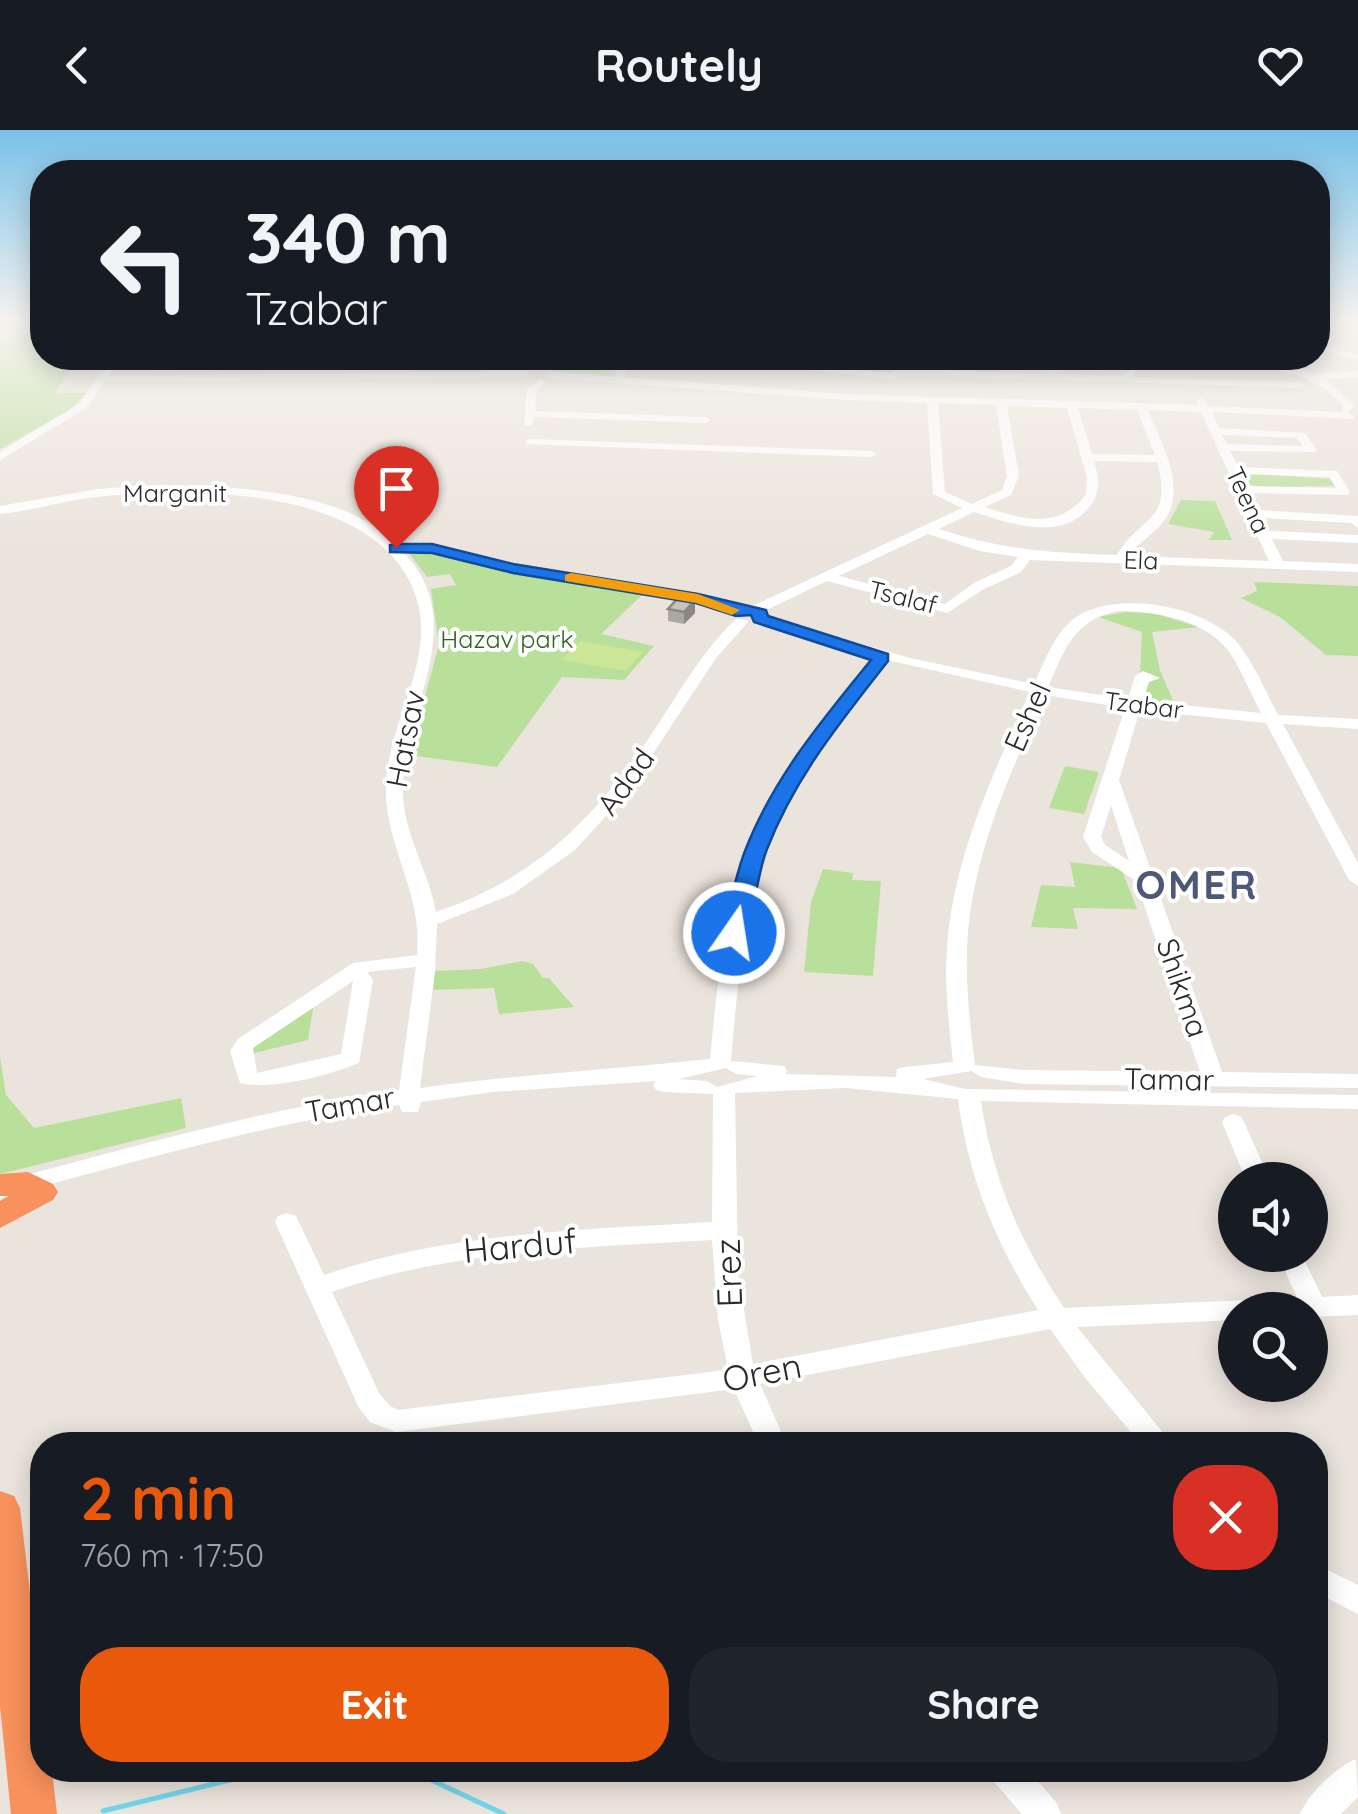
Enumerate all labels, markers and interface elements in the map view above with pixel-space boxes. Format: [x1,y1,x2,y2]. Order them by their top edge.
text: Routely [595,37,763,93]
icon: back [50,38,105,93]
icon: heart [1253,38,1308,93]
text: 340 m [245,193,451,281]
icon: left [80,200,210,330]
text: Tzabar [245,280,387,336]
pin [354,446,439,549]
icon: arrive [369,461,424,516]
street label: Teena [1220,462,1277,538]
street label: Marganit [123,477,227,508]
street label: Ela [1123,543,1159,576]
street label: Tsalaf [866,573,940,620]
park label: Hazav park [440,623,574,654]
street label: Eshel [995,676,1059,757]
street label: Tzabar [1103,684,1186,725]
street label: Hatsav [377,687,433,791]
street label: Adad [588,740,662,822]
district label: OMER [1135,859,1259,909]
position arrow [682,881,786,985]
street label: Shikma [1148,933,1218,1042]
street label: Tamar [1123,1059,1215,1099]
street label: Tamar [302,1077,398,1131]
map controls [1218,1162,1328,1402]
button: sound [1218,1162,1328,1272]
street label: Harduf [462,1218,578,1272]
street label: Erez [705,1238,751,1308]
button: search [1218,1292,1328,1402]
street label: Oren [719,1343,805,1401]
text: 2 min [80,1460,236,1535]
button: close [1173,1465,1278,1570]
text: 760 m · 17:50 [80,1535,264,1575]
button: Exit [80,1647,669,1762]
button: Share [689,1647,1278,1762]

